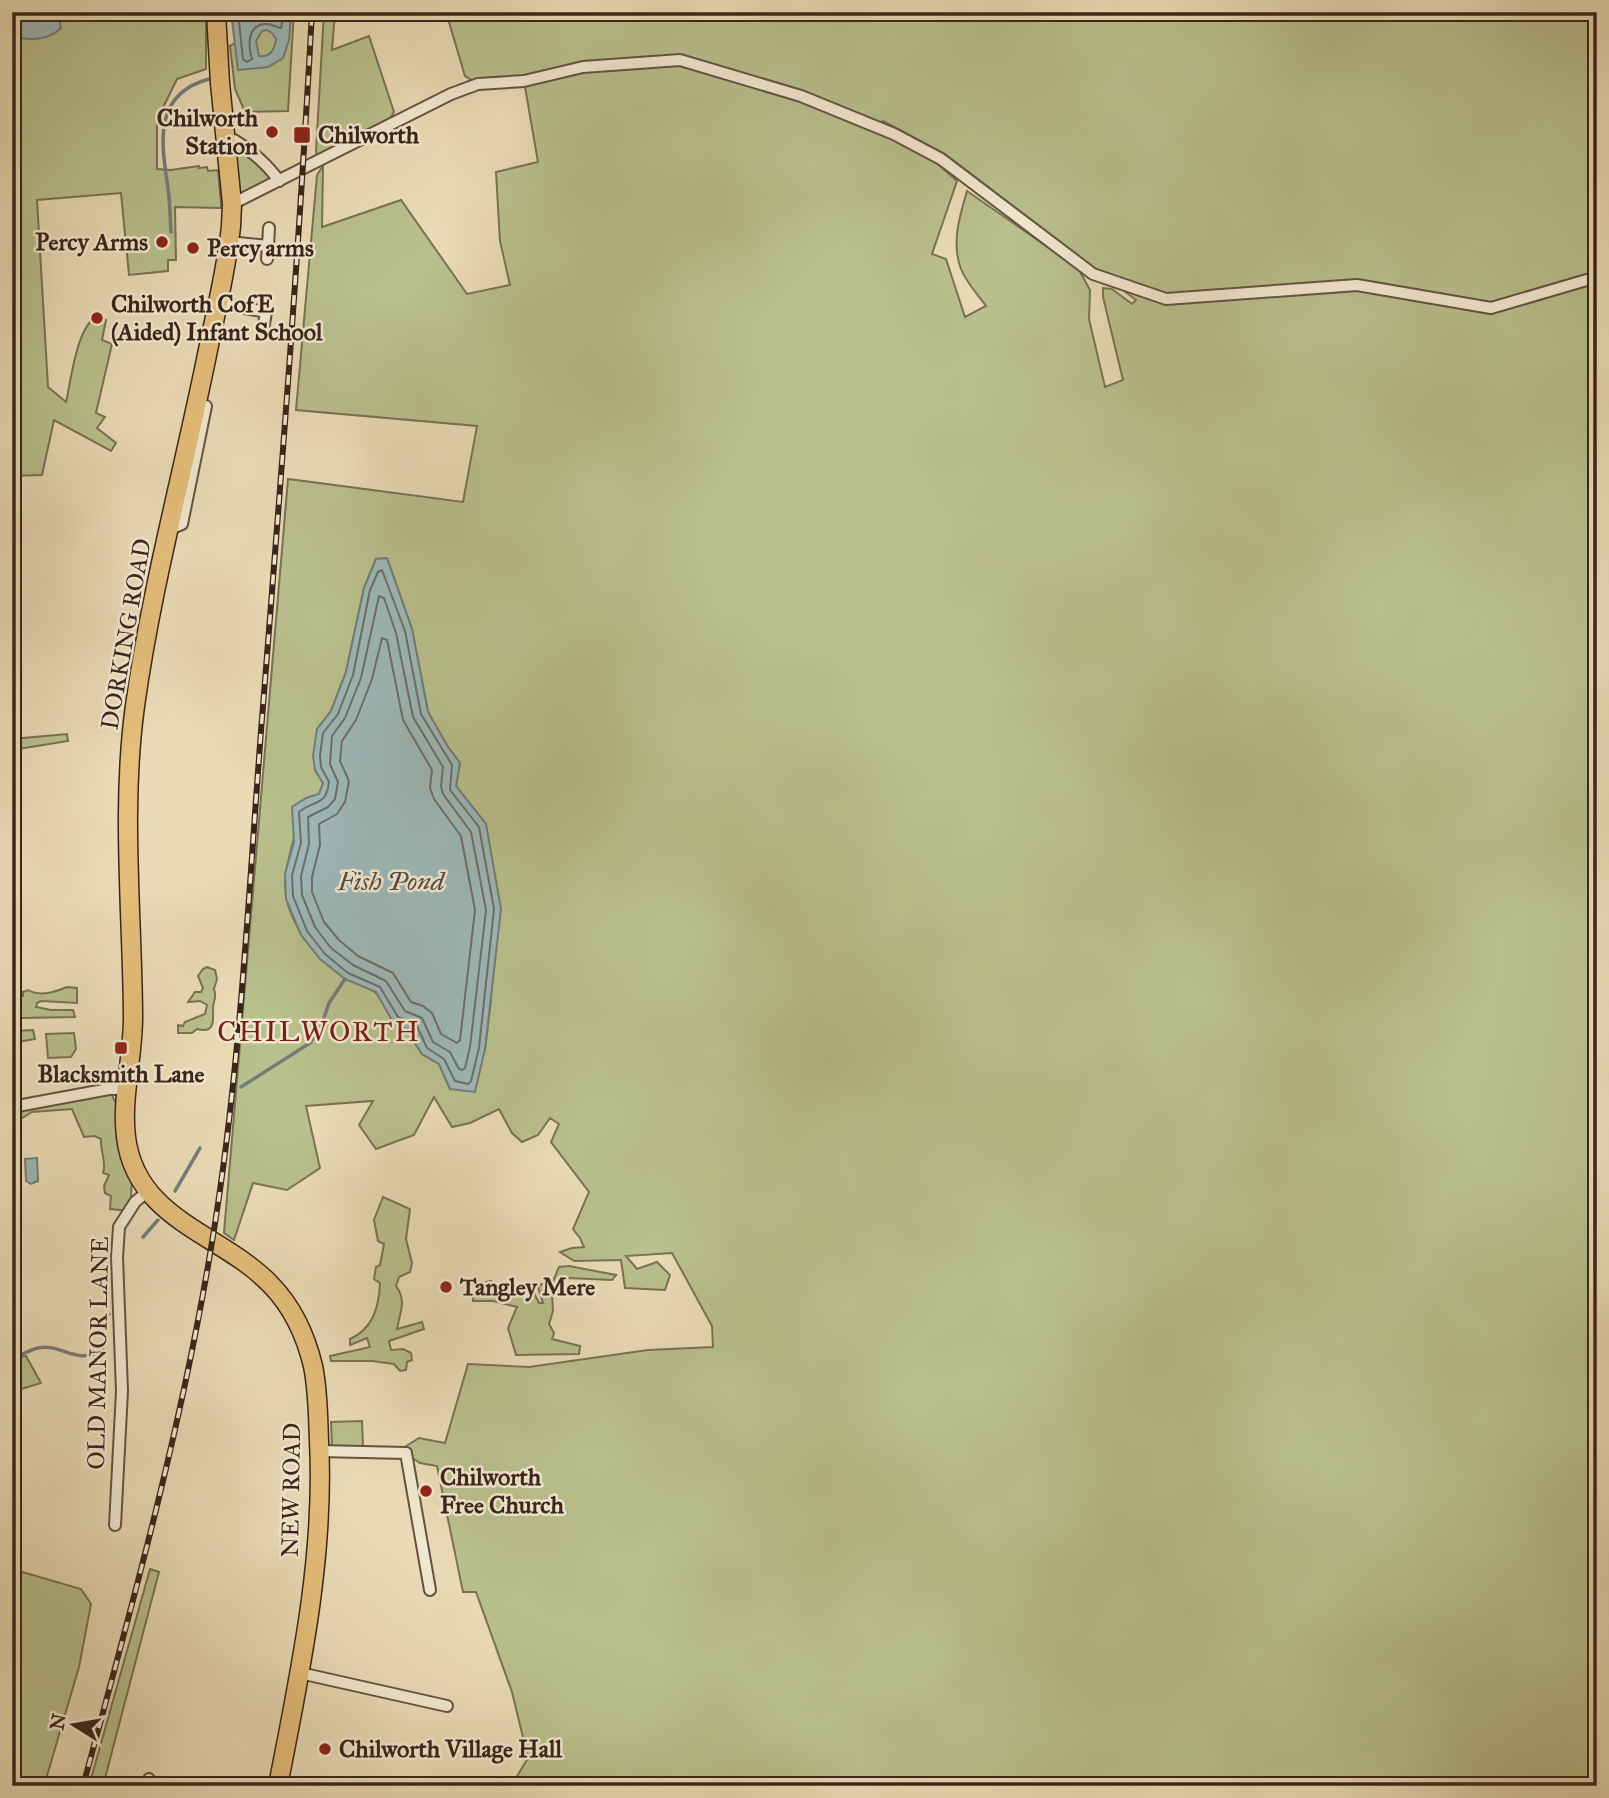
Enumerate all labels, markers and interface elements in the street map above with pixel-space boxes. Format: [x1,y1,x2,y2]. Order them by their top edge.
place label: Chilworth Station [157,103,259,161]
place label: Chilworth [318,120,420,150]
marker: Chilworth Station [264,124,280,140]
marker: Chilworth [292,125,312,145]
place label: Percy Arms [35,227,148,257]
place label: Percy arms [207,233,314,263]
marker: Percy Arms [154,234,170,250]
marker: Percy arms [185,240,201,256]
place label: Chilworth CofE (Aided) Infant School [111,289,323,347]
marker: Chilworth CofE (Aided) Infant School [89,310,105,326]
street label: DORKING ROAD [94,536,158,732]
water label: Fish Pond [337,865,446,897]
district label: CHILWORTH [217,1014,421,1049]
marker: Blacksmith Lane [113,1040,129,1056]
place label: Blacksmith Lane [37,1059,205,1089]
street label: OLD MANOR LANE [81,1236,115,1470]
place label: Tangley Mere [459,1272,595,1302]
marker: Tangley Mere [438,1279,454,1295]
street label: NEW ROAD [275,1422,307,1558]
place label: Chilworth Free Church [440,1462,564,1520]
marker: Chilworth Free Church [418,1483,434,1499]
north arrow [38,1689,108,1759]
text: N [45,1712,71,1732]
place label: Chilworth Village Hall [339,1734,562,1764]
marker: Chilworth Village Hall [317,1741,333,1757]

